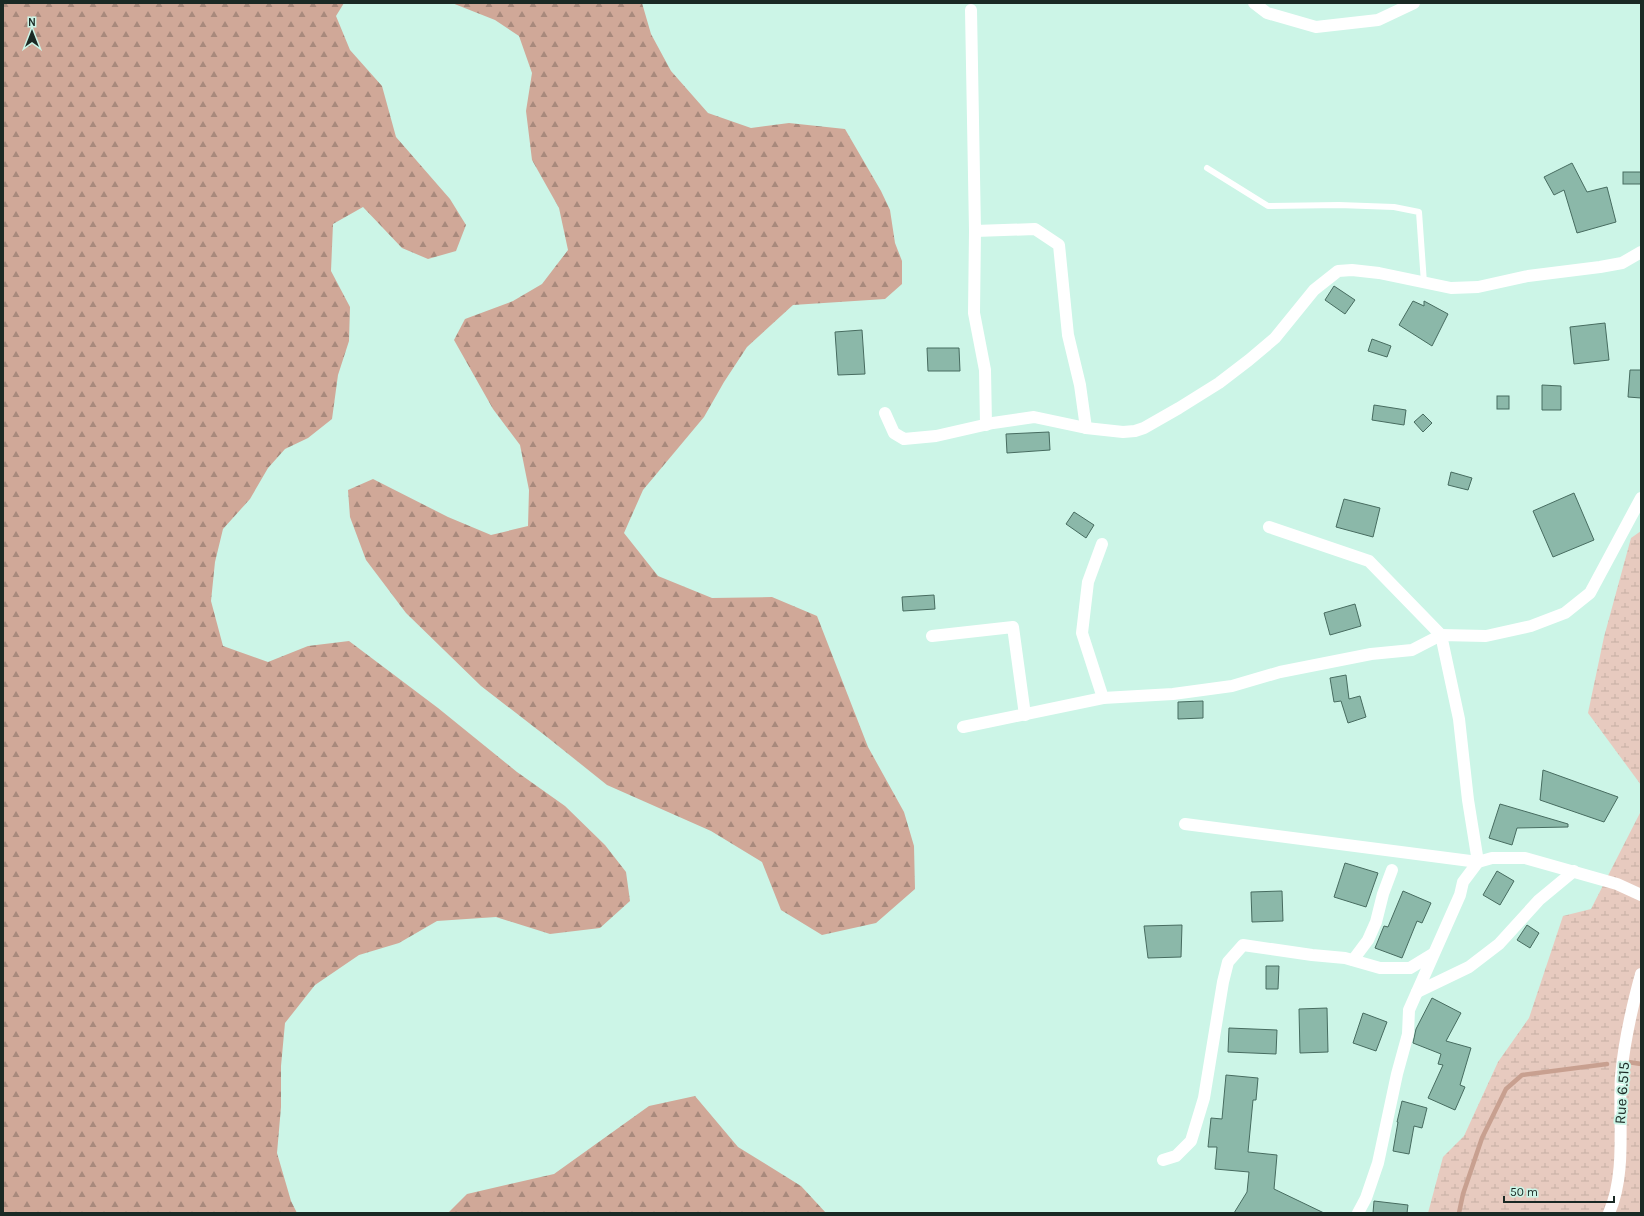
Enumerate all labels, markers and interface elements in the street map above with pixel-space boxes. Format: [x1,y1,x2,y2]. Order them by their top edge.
north arrow [12,12,52,52]
text: N [28,16,36,29]
street label: Rue 6.515 [1611,1061,1633,1125]
scale bar [1504,1178,1614,1204]
text: 50 m [1510,1185,1538,1199]

